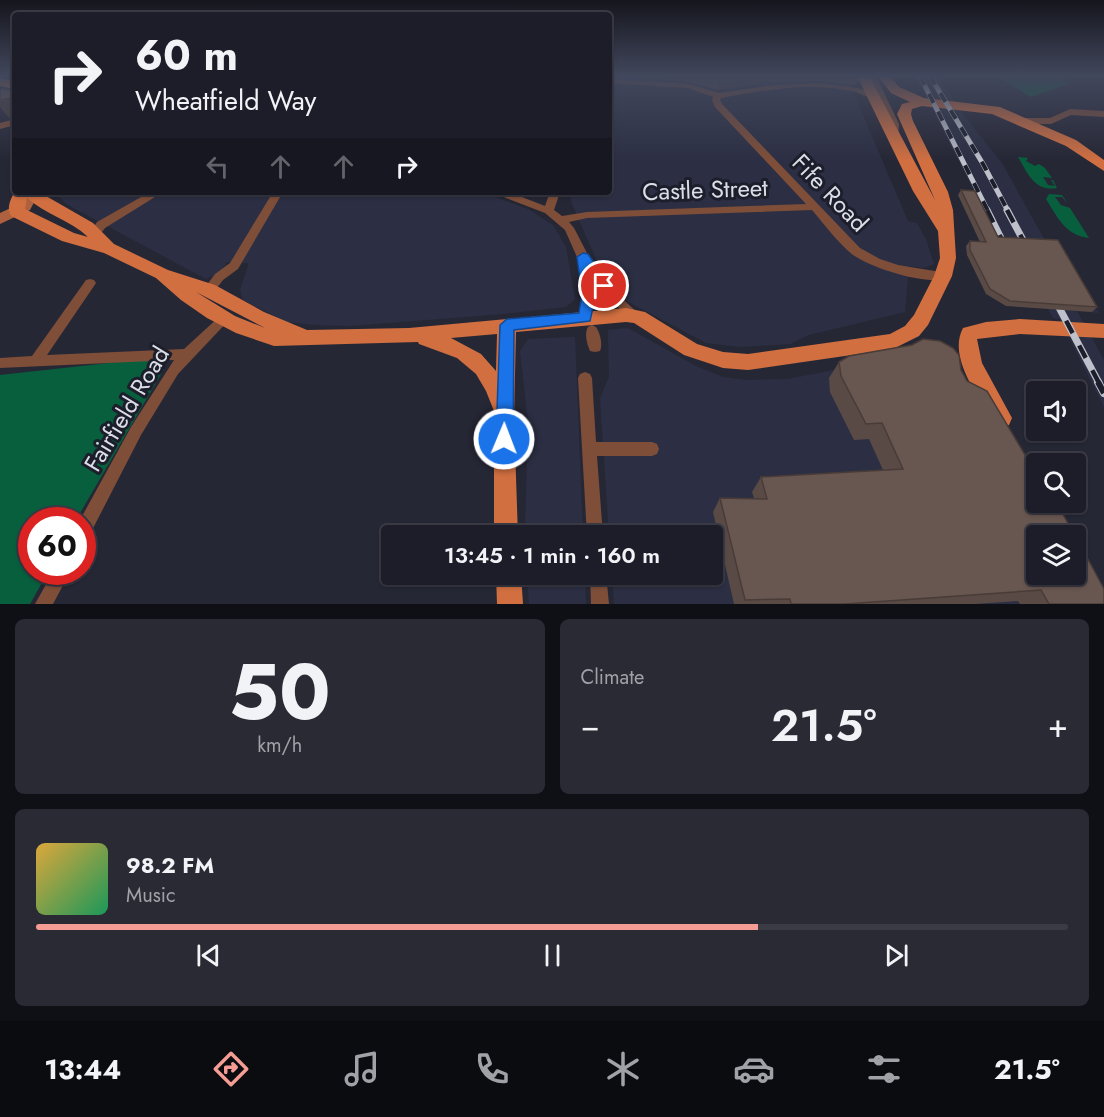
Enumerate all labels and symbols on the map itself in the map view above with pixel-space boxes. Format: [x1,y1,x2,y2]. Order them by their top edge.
street label: Fife Road [784,146,876,239]
street label: Castle Street [642,170,769,209]
pin [578,260,629,311]
street label: Fairfield Road [75,339,178,478]
position arrow [472,407,536,471]
speed limit sign: 60 [18,507,96,585]

